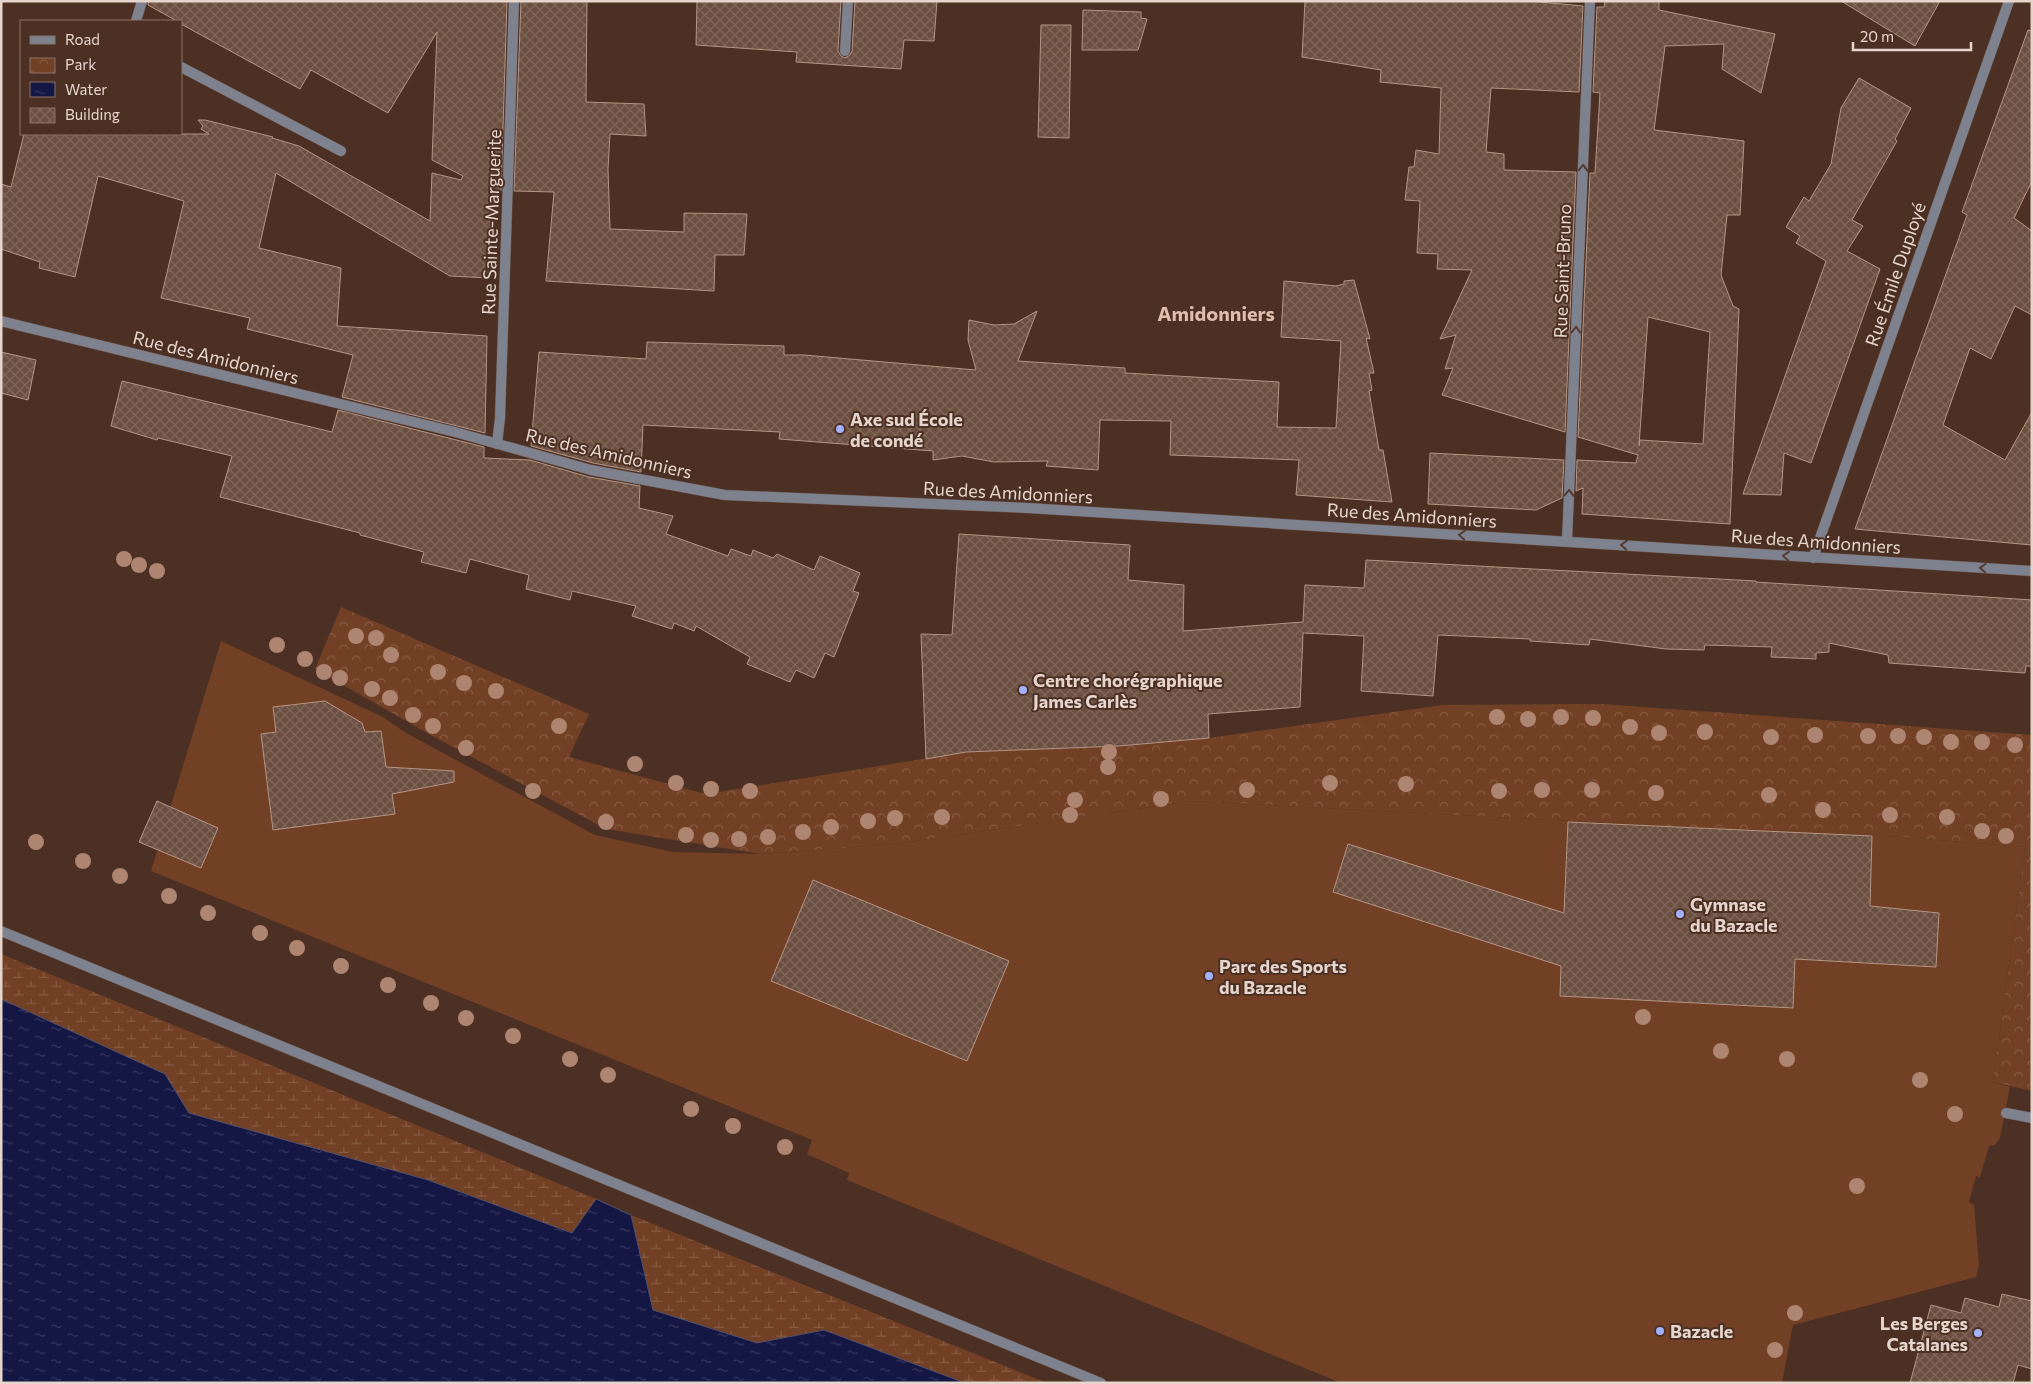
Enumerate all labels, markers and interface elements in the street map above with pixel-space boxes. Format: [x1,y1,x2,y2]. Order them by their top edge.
legend [20,20,182,135]
scale bar [1853,20,1970,52]
text: 20 m [1860,27,1894,45]
text: Road [65,30,100,48]
text: Park [65,55,96,73]
text: Water [65,80,107,98]
text: Building [65,105,120,123]
street label: Rue Sainte-Marguerite [477,129,505,315]
one-way arrow [1577,164,1588,172]
street label: Rue Émile Duployé [1860,199,1930,349]
street label: Rue Saint-Bruno [1549,203,1575,339]
district label: Amidonniers [1157,301,1275,325]
street label: Rue des Amidonniers [131,326,301,388]
one-way arrow [1571,326,1581,334]
place label: Axe sud École de condé [850,408,963,451]
street label: Rue des Amidonniers [524,423,694,483]
marker: Axe sud École de condé [834,423,846,435]
street label: Rue des Amidonniers [922,477,1094,507]
one-way arrow [1564,488,1575,496]
street label: Rue des Amidonniers [1326,498,1498,532]
street label: Rue des Amidonniers [1730,524,1902,558]
one-way arrow [1457,529,1465,540]
one-way arrow [1620,540,1628,551]
one-way arrow [1782,550,1790,561]
one-way arrow [1979,562,1987,573]
place label: Centre chorégraphique James Carlès [1033,669,1223,712]
marker: Centre chorégraphique James Carlès [1017,684,1029,696]
place label: Gymnase du Bazacle [1690,893,1778,936]
marker: Gymnase du Bazacle [1674,908,1686,920]
place label: Parc des Sports du Bazacle [1219,955,1347,998]
marker: Parc des Sports du Bazacle [1203,970,1215,982]
place label: Les Berges Catalanes [1880,1312,1968,1355]
place label: Bazacle [1670,1320,1733,1342]
marker: Bazacle [1654,1325,1666,1337]
marker: Les Berges Catalanes [1972,1327,1984,1339]

